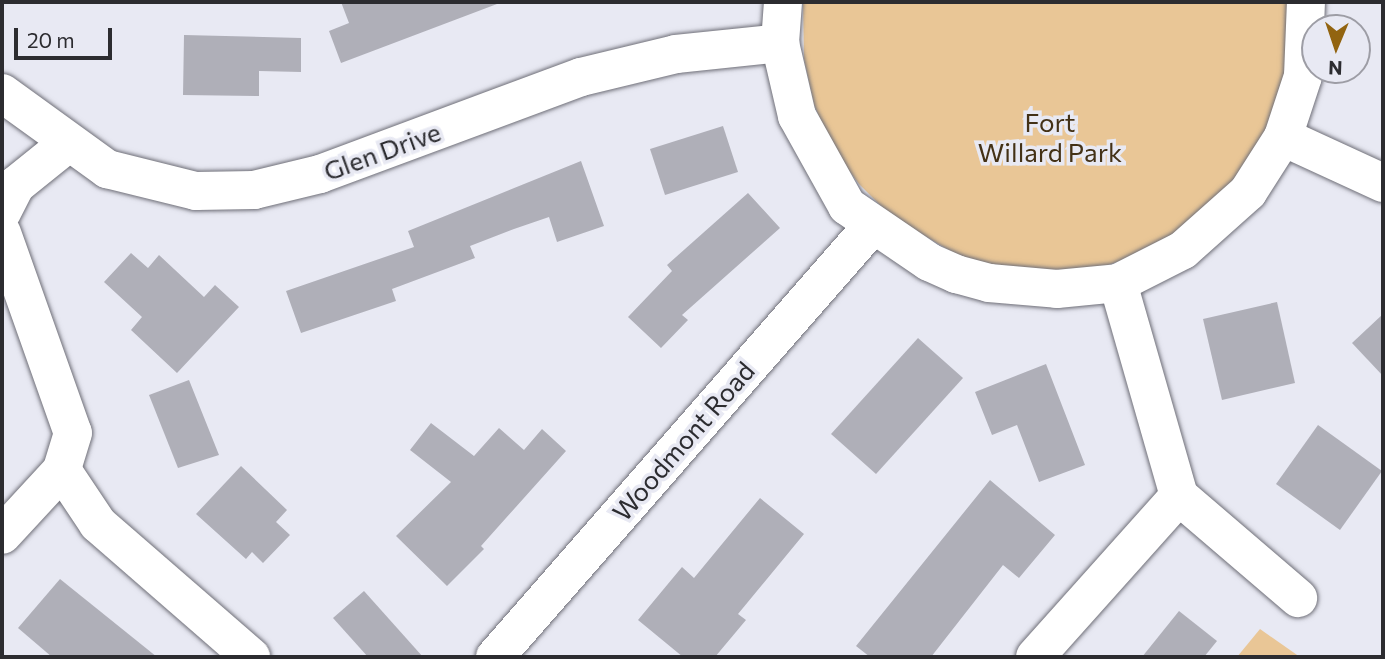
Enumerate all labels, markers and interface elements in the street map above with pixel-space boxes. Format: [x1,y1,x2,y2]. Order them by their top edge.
scale bar [18,14,116,58]
north arrow [1301,14,1371,84]
text: 20 m [27,27,75,52]
text: N [1328,57,1343,80]
park label: Fort Willard Park [978,106,1122,168]
street label: Glen Drive [319,115,445,187]
street label: Woodmont Road [606,355,760,527]

